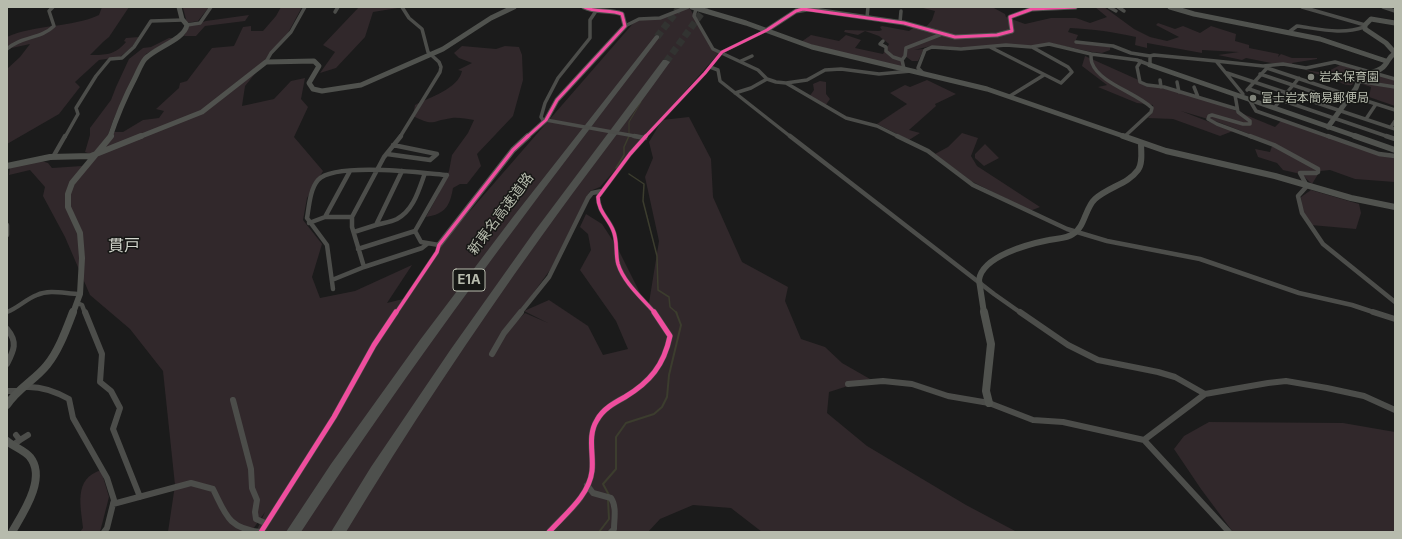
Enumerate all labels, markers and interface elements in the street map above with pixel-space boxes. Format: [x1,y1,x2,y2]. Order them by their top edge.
place label: 岩本保育園 [1319,70,1379,84]
marker: 岩本保育園 [1306,72,1316,82]
place label: 富士岩本簡易郵便局 [1261,91,1369,105]
marker: 富士岩本簡易郵便局 [1248,93,1258,103]
street label: 新東名高速道路 [465,170,537,258]
district label: 貫戸 [108,236,140,256]
road number: E1A [453,269,485,291]

